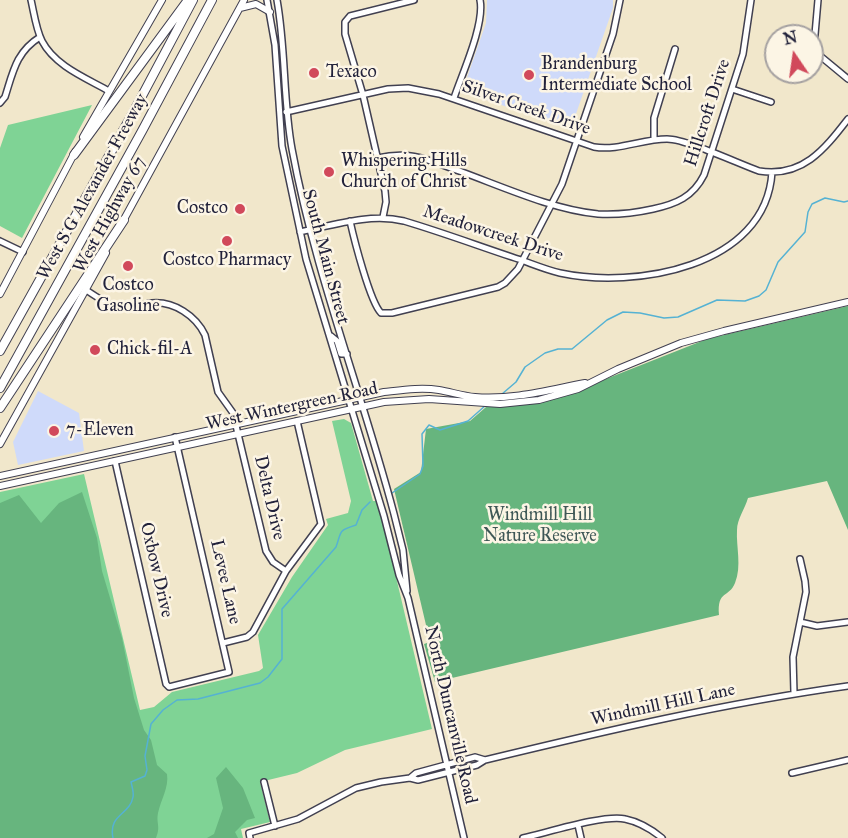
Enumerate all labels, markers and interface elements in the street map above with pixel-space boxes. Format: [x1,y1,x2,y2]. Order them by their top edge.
north arrow [764,24,824,84]
text: N [782,27,799,49]
place label: Brandenburg Intermediate School [541,54,692,97]
street label: Hillcroft Drive [680,57,736,169]
place label: Texaco [326,62,377,84]
marker: Texaco [307,66,321,80]
marker: Brandenburg Intermediate School [522,68,536,82]
street label: Silver Creek Drive [459,76,593,140]
street label: West S G Alexander Freeway [33,90,153,284]
place label: Whispering Hills Church of Christ [341,151,467,194]
street label: West Highway 67 [69,153,151,277]
marker: Whispering Hills Church of Christ [322,165,336,179]
street label: South Main Street [297,187,353,327]
place label: Costco [177,198,228,220]
street label: Meadowcreek Drive [420,201,566,267]
marker: Costco [233,202,247,216]
marker: Costco Pharmacy [220,234,234,248]
place label: Costco Pharmacy [163,250,291,272]
marker: Costco Gasoline [121,259,135,273]
place label: Costco Gasoline [96,275,160,318]
place label: Chick-fil-A [107,339,192,361]
marker: Chick-fil-A [88,343,102,357]
street label: West Wintergreen Road [204,378,380,436]
place label: 7-Eleven [66,420,134,442]
marker: 7-Eleven [47,424,61,438]
street label: Delta Drive [249,454,289,542]
park label: Windmill Hill Nature Reserve [483,505,597,548]
street label: Oxbow Drive [135,520,177,620]
street label: Levee Lane [205,538,245,626]
street label: North Duncanville Road [419,624,481,806]
street label: Windmill Hill Lane [589,679,737,731]

